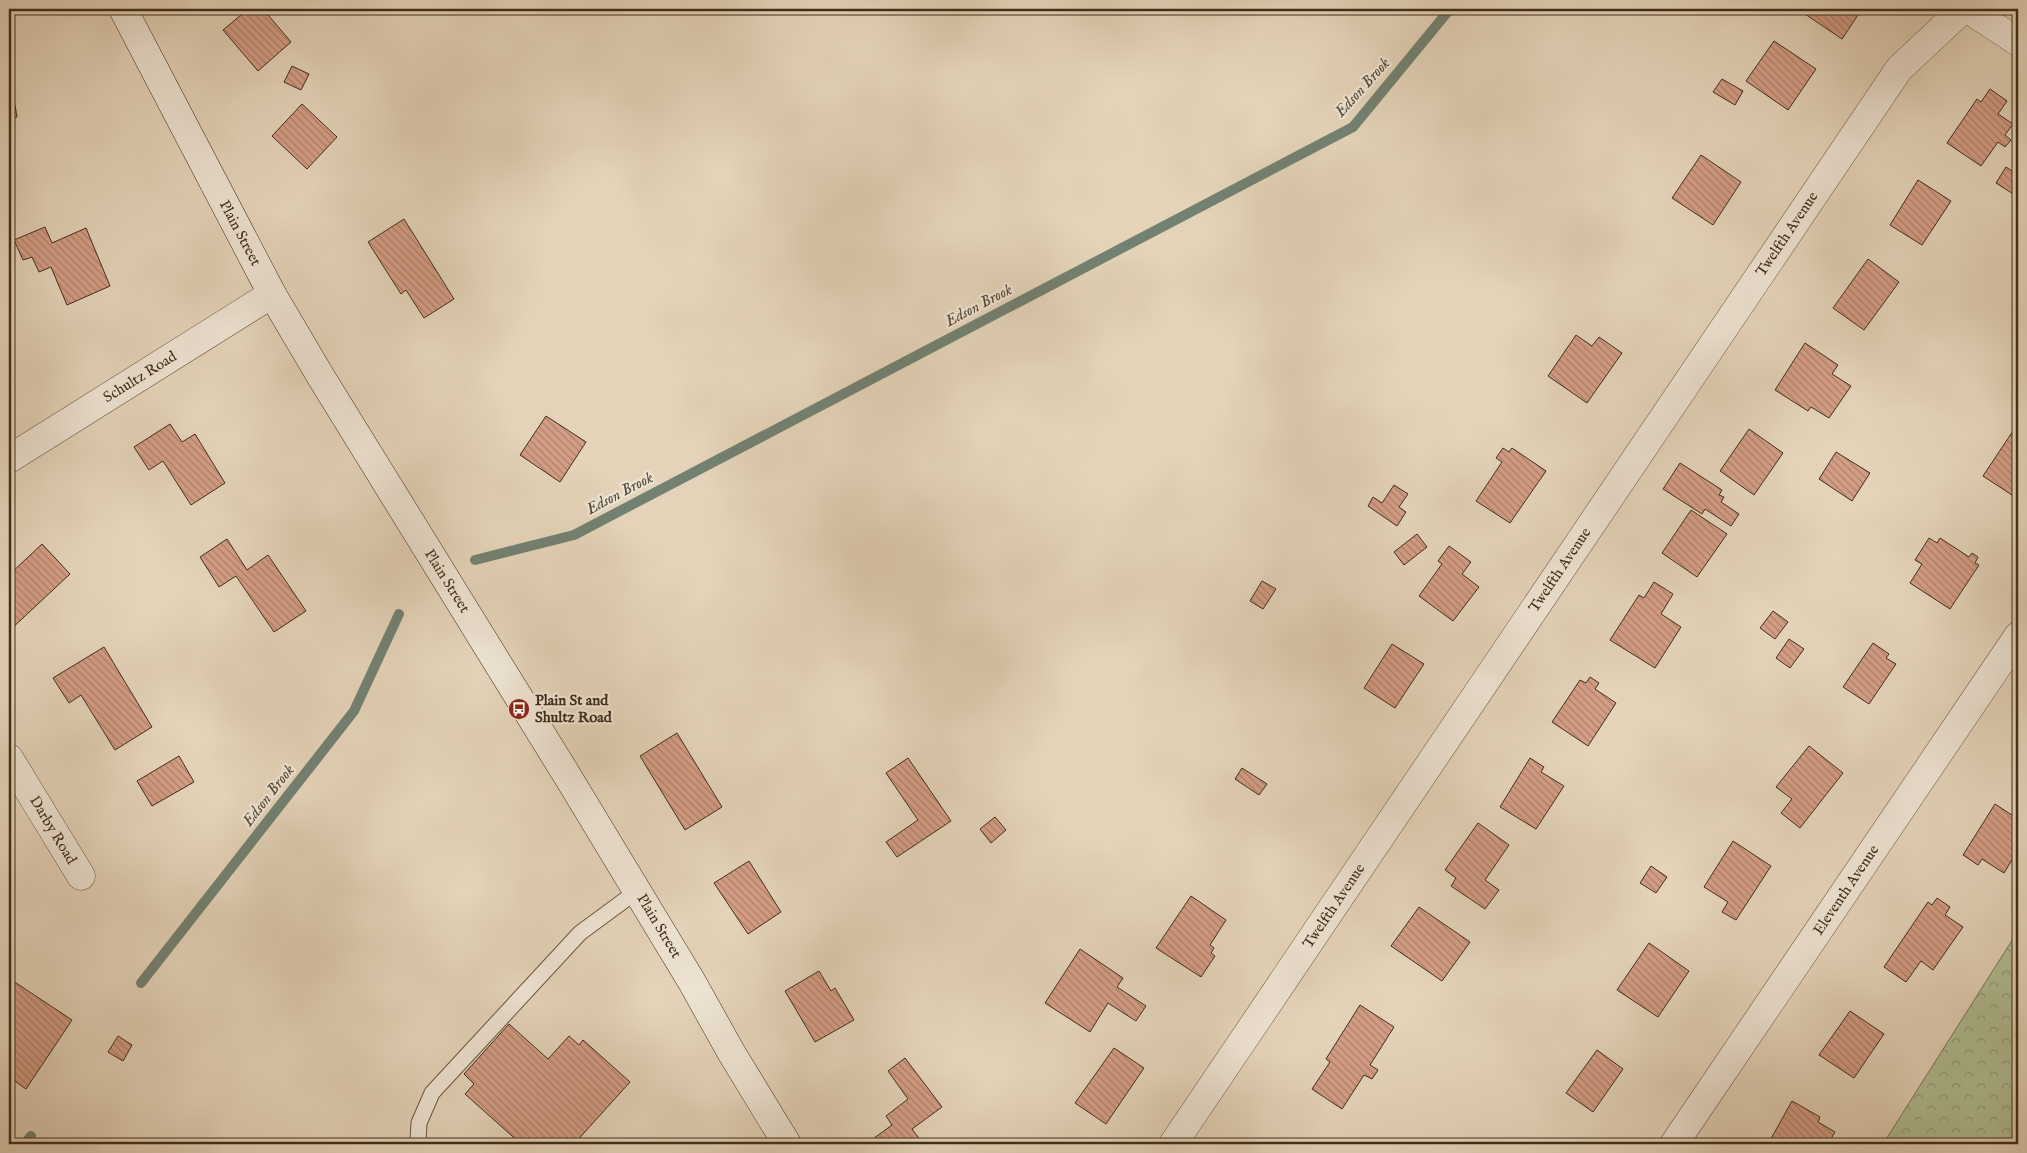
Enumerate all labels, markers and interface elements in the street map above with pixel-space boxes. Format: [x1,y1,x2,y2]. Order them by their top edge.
water label: Edson Brook [1331,54,1395,123]
street label: Twelfth Avenue [1752,188,1822,280]
street label: Plain Street [215,197,265,269]
water label: Edson Brook [941,280,1016,332]
street label: Schultz Road [100,346,181,407]
water label: Edson Brook [582,468,657,520]
street label: Twelfth Avenue [1525,524,1595,616]
street label: Plain Street [420,546,474,616]
place label: Plain St and Shultz Road [535,691,613,727]
bus stop icon: Plain St and Shultz Road [507,697,531,721]
water label: Edson Brook [238,761,300,832]
street label: Darby Road [25,792,81,869]
street label: Eleventh Avenue [1809,841,1883,939]
street label: Twelfth Avenue [1299,860,1369,952]
street label: Plain Street [632,890,686,962]

